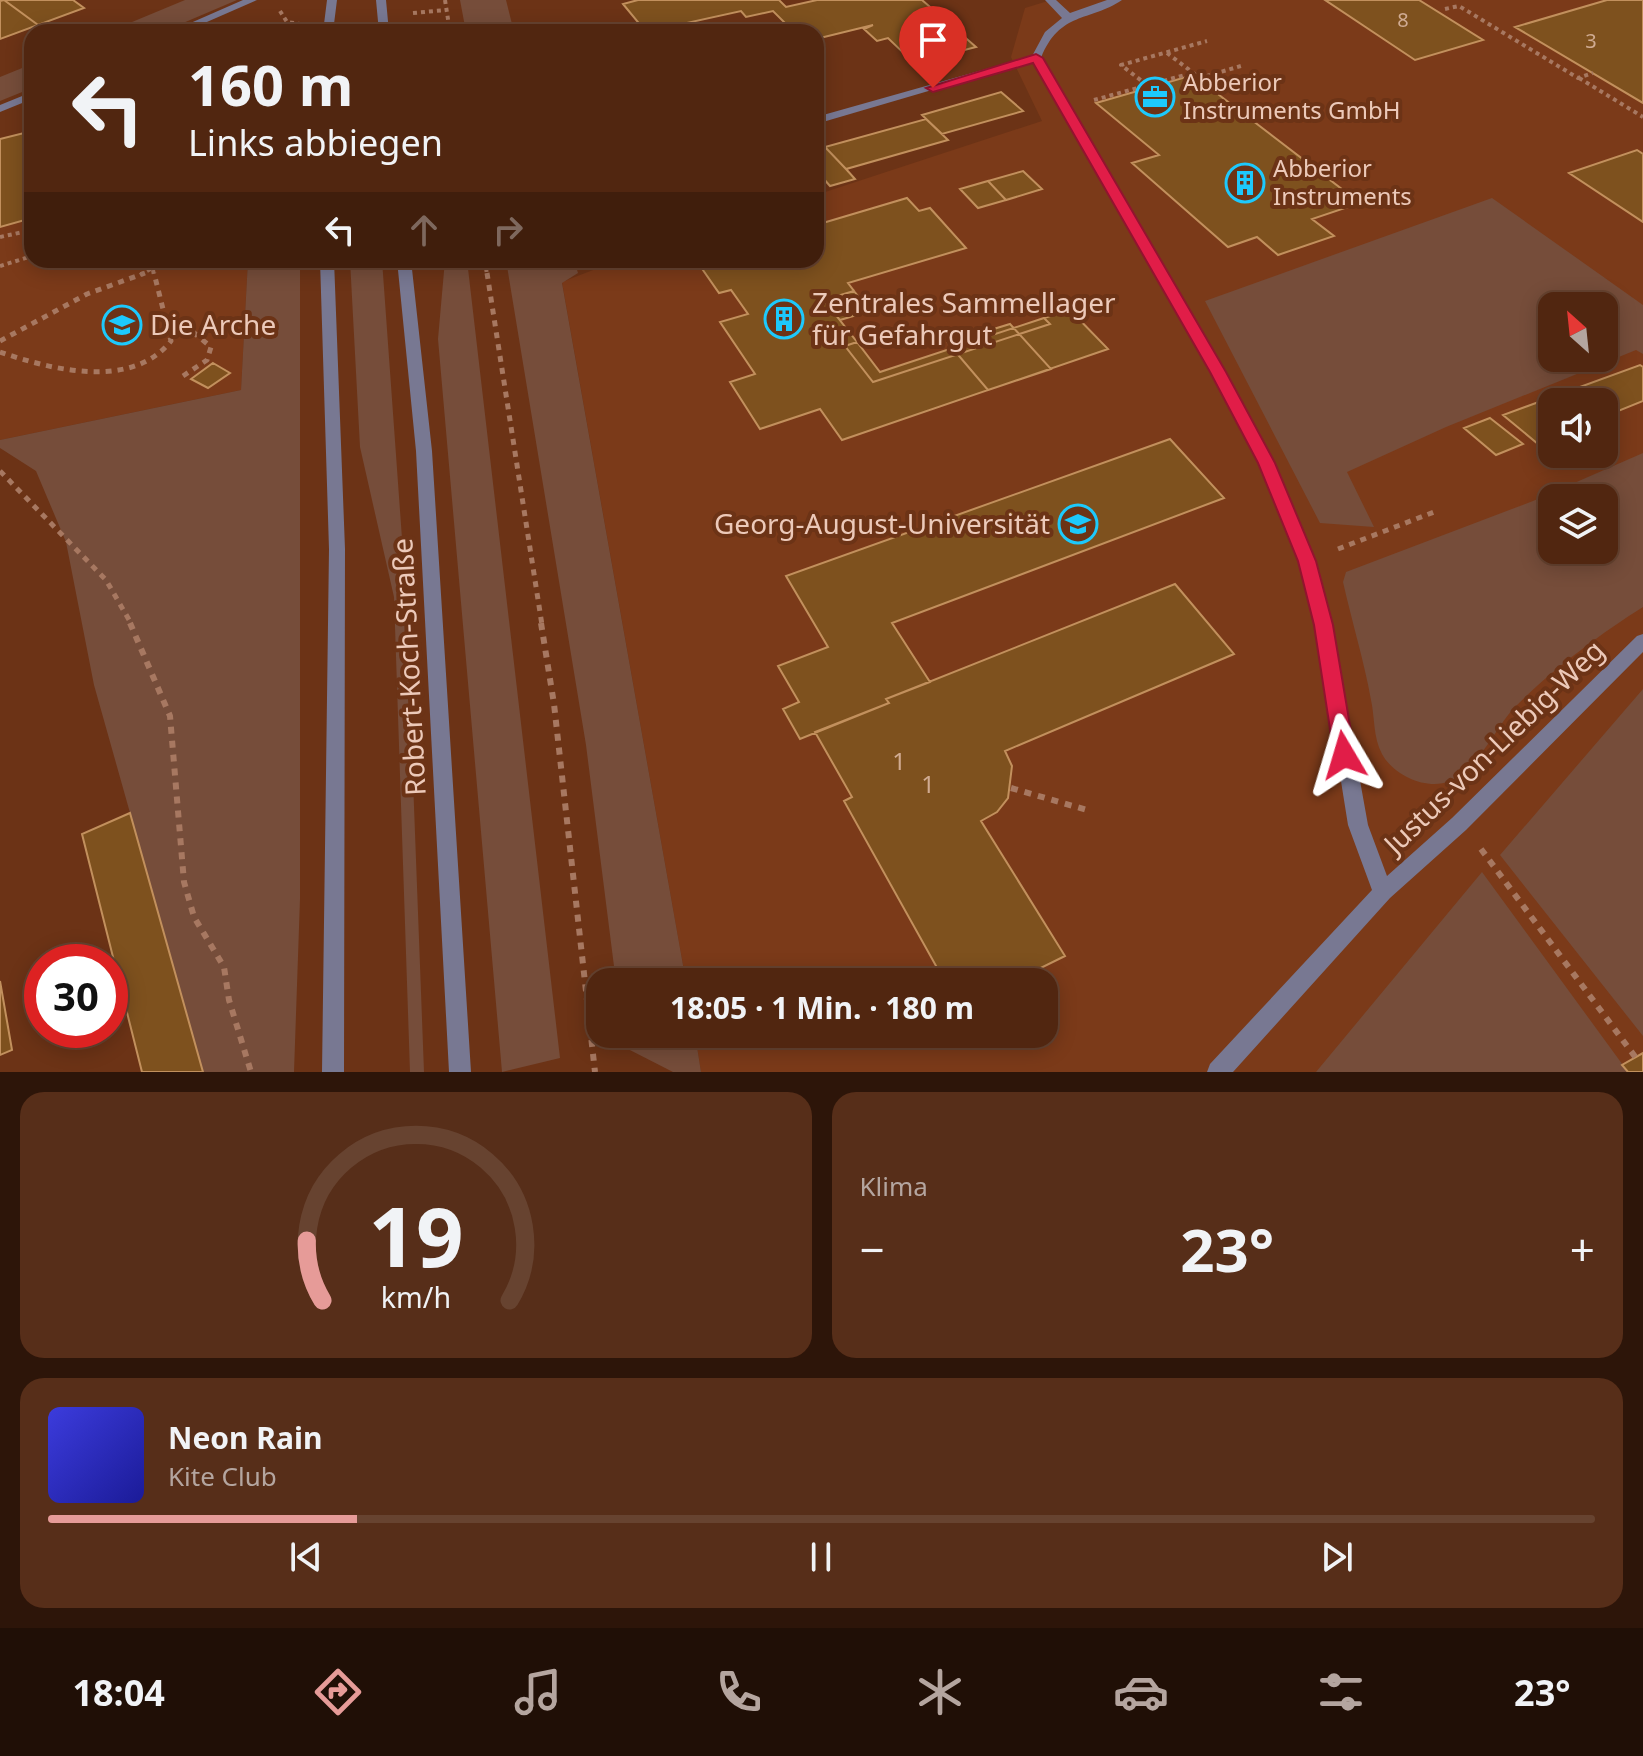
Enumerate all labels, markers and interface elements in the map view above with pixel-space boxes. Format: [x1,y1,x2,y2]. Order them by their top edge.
pin [899,6,967,88]
house number: 8 [1397,6,1409,33]
icon: arrive [911,18,955,62]
house number: 3 [1585,27,1597,54]
text: 160 m [188,46,353,122]
icon: left [56,56,160,160]
place label: Abberior Instruments GmbH [1183,65,1401,126]
office icon: Abberior Instruments GmbH [1134,76,1176,118]
text: Links abbiegen [188,118,443,167]
place label: Abberior Instruments [1273,151,1412,212]
building icon: Abberior Instruments [1224,162,1266,204]
icon: left [318,208,362,252]
icon: ahead [402,208,446,252]
icon: right [486,208,530,252]
place label: Zentrales Sammellager für Gefahrgut [812,283,1116,353]
north arrow [1538,292,1618,372]
map controls [1538,292,1618,564]
building icon: Zentrales Sammellager für Gefahrgut [763,298,805,340]
school or university icon: Die Arche [101,304,143,346]
place label: Die Arche [150,305,276,343]
button: sound [1538,388,1618,468]
button: layers [1538,484,1618,564]
school or university icon: Georg-August-Universität [1057,503,1099,545]
place label: Georg-August-Universität [714,504,1050,542]
street label: Robert-Koch-Straße [382,537,434,797]
street label: Justus-von-Liebig-Weg [1373,631,1612,864]
position arrow [1302,713,1386,797]
house number: 1 [892,744,906,777]
house number: 1 [921,767,935,800]
speed limit sign: 30 [24,944,128,1048]
text: 18:05 · 1 Min. · 180 m [670,987,974,1028]
text: Klima [860,1168,928,1204]
text: 19 [368,1178,463,1291]
text: 23° [1180,1208,1274,1290]
text: − [860,1219,885,1279]
text: + [1570,1219,1595,1279]
text: km/h [381,1277,451,1316]
text: Neon Rain [168,1417,322,1458]
text: Kite Club [168,1458,277,1494]
icon: previous [284,1535,328,1579]
icon: pause [799,1535,843,1579]
icon: next [1315,1535,1359,1579]
icon: directions [310,1664,366,1720]
icon: music [510,1664,566,1720]
icon: phone [711,1664,767,1720]
icon: climate [912,1664,968,1720]
icon: car [1113,1664,1169,1720]
icon: filters [1313,1664,1369,1720]
text: 18:04 [72,1668,165,1717]
text: 23° [1514,1668,1571,1717]

